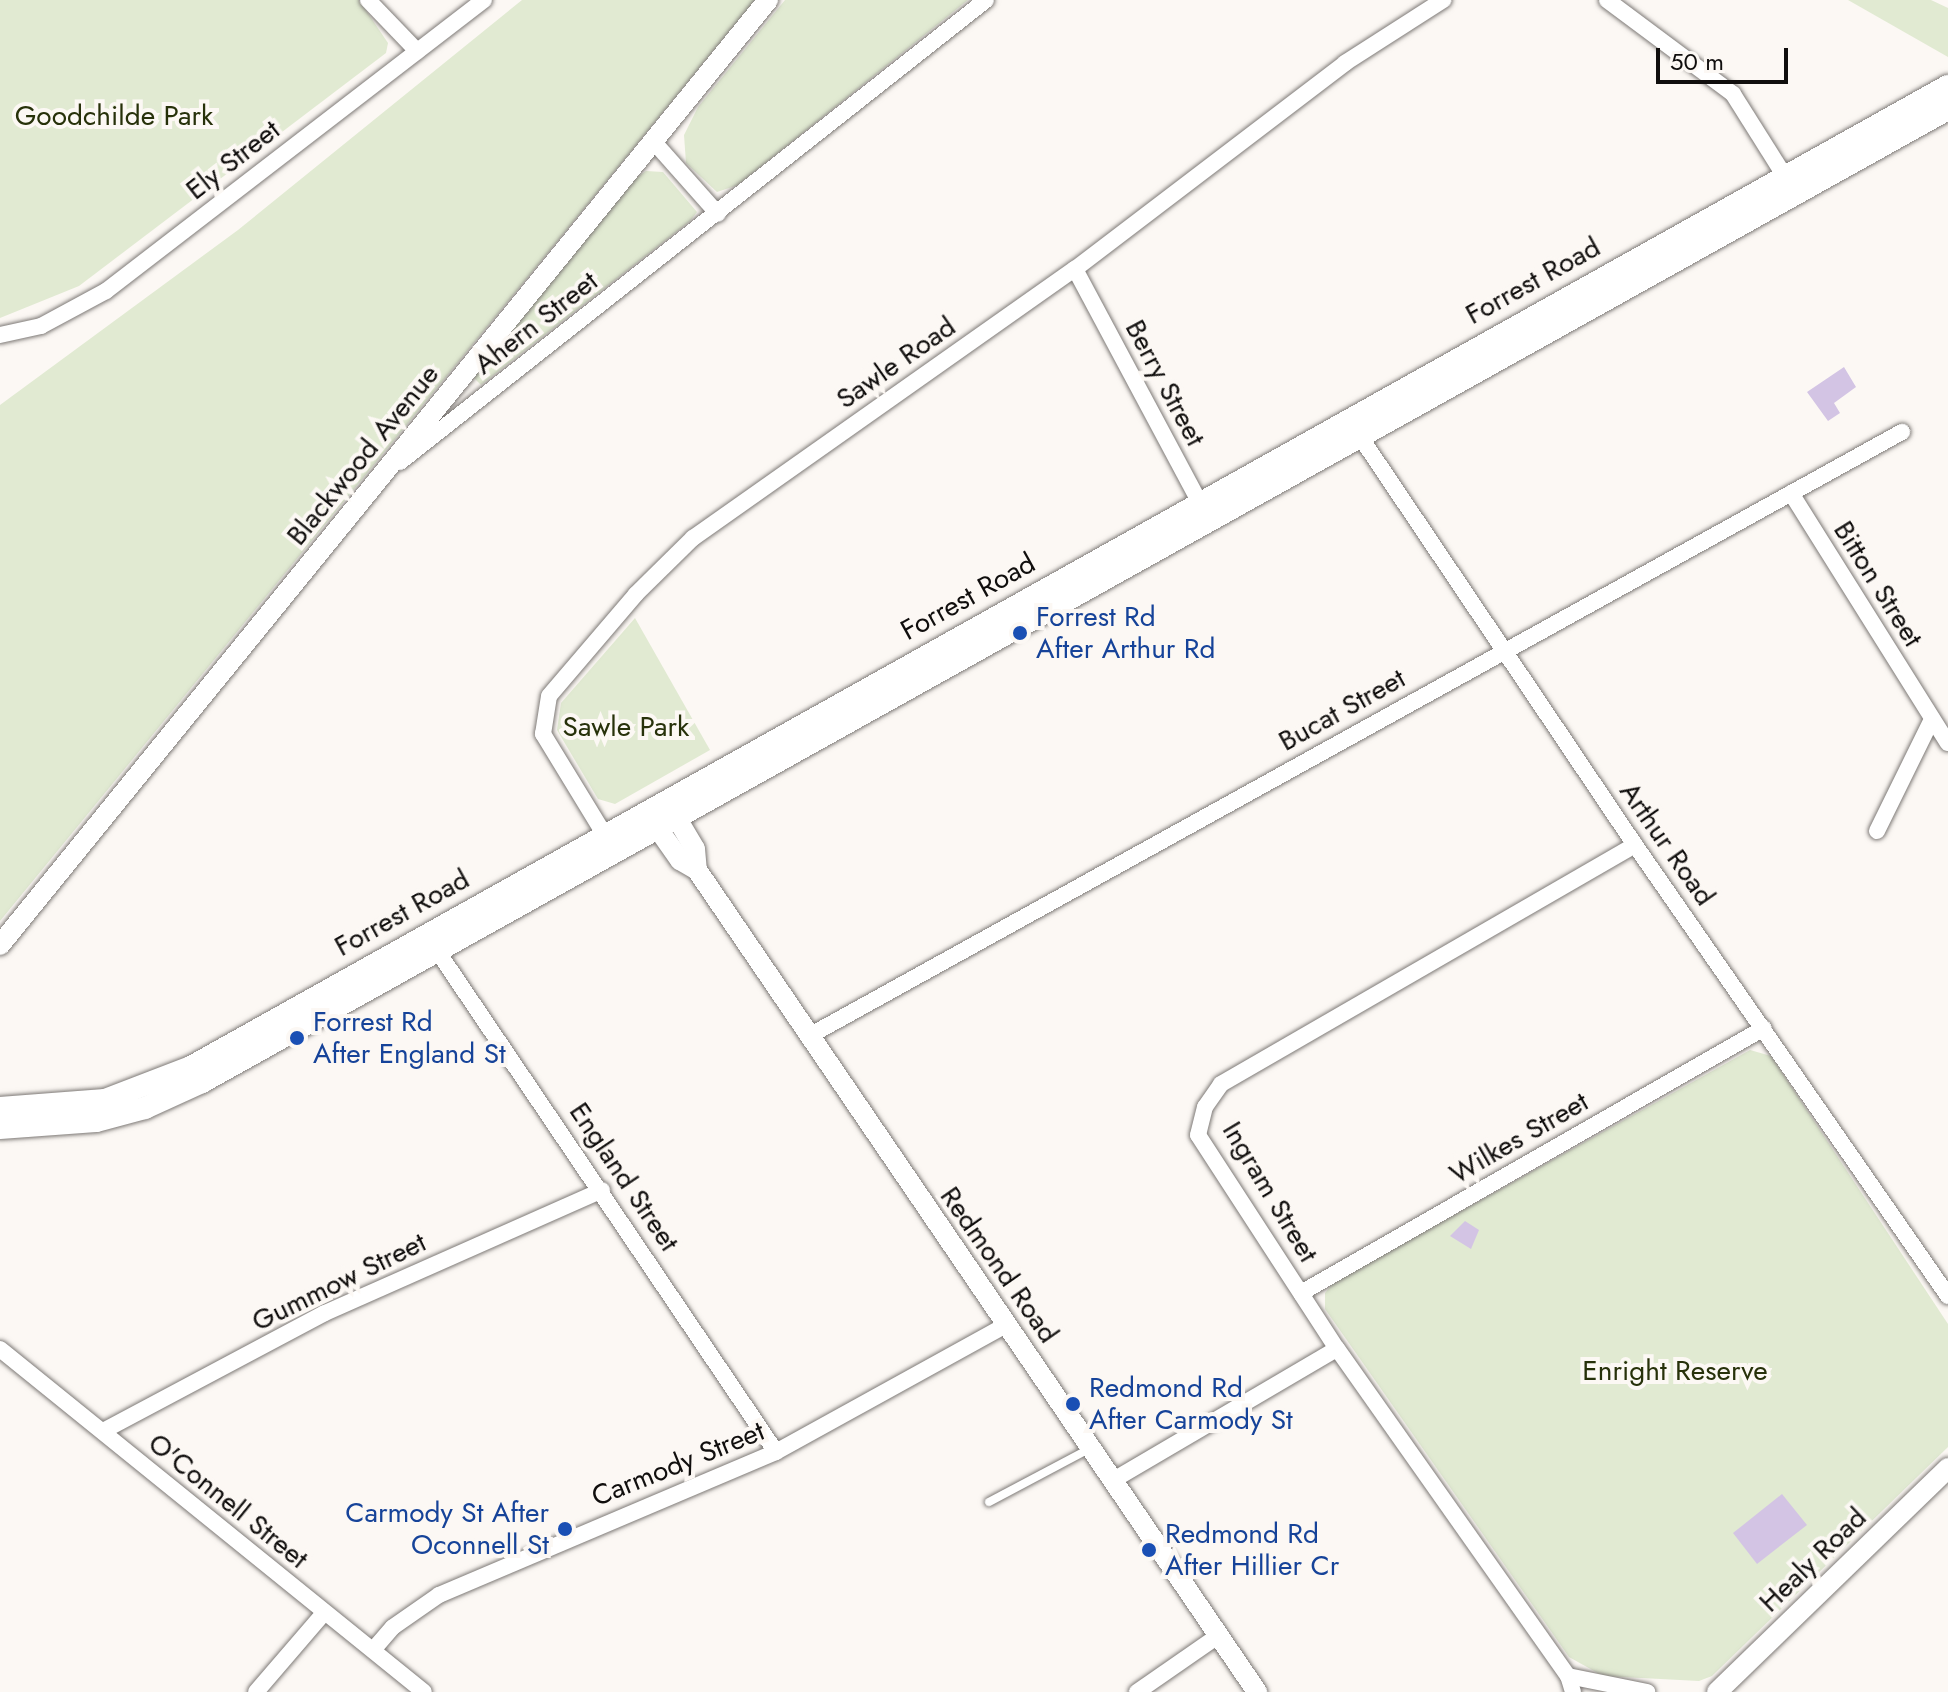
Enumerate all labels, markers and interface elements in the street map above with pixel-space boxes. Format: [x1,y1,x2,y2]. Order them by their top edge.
scale bar [1660,32,1792,82]
text: 50 m [1670,44,1724,79]
park label: Goodchilde Park [15,99,213,133]
street label: Ely Street [180,113,286,207]
street label: Forrest Road [1460,230,1606,332]
street label: Ahern Street [468,264,604,382]
street label: Sawle Road [830,310,962,416]
street label: Berry Street [1118,314,1212,452]
street label: Blackwood Avenue [280,358,446,552]
street label: Bitton Street [1826,515,1930,653]
street label: Forrest Road [895,546,1041,648]
place label: Forrest Rd After Arthur Rd [1036,600,1215,666]
marker: Forrest Rd After Arthur Rd [1011,624,1029,642]
street label: Bucat Street [1273,662,1411,758]
park label: Sawle Park [563,710,689,744]
street label: Arthur Road [1612,776,1722,912]
street label: Forrest Road [329,862,475,964]
place label: Forrest Rd After England St [313,1005,506,1071]
marker: Forrest Rd After England St [288,1029,306,1047]
street label: Wilkes Street [1444,1085,1594,1191]
street label: England Street [562,1096,686,1258]
street label: Ingram Street [1215,1116,1325,1268]
street label: Redmond Road [933,1181,1065,1349]
street label: Gummow Street [247,1225,431,1339]
park label: Enright Reserve [1582,1354,1768,1388]
place label: Redmond Rd After Carmody St [1089,1371,1293,1437]
marker: Redmond Rd After Carmody St [1064,1395,1082,1413]
street label: Carmody Street [587,1414,769,1514]
street label: O'Connell Street [141,1426,315,1576]
place label: Carmody St After Oconnell St [345,1496,549,1562]
street label: Healy Road [1753,1501,1873,1619]
place label: Redmond Rd After Hillier Cr [1165,1517,1339,1583]
marker: Carmody St After Oconnell St [556,1520,574,1538]
marker: Redmond Rd After Hillier Cr [1140,1541,1158,1559]

